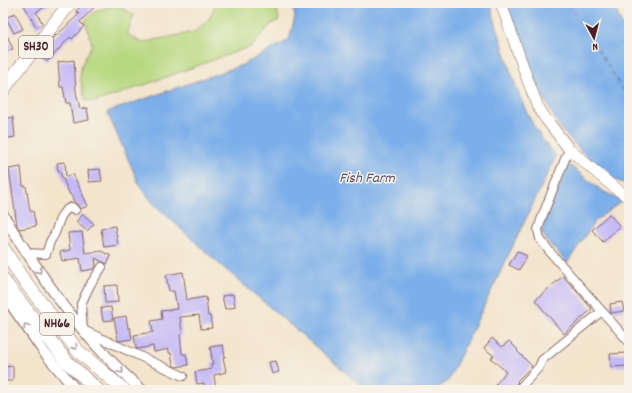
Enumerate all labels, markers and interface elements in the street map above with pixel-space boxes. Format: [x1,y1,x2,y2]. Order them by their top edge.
north arrow [574,18,614,58]
road number: SH30 [19,36,53,58]
text: N [591,38,599,54]
water label: Fish Farm [339,168,396,190]
one-way arrow [34,267,42,274]
road number: NH66 [40,313,74,335]
one-way arrow [24,324,31,331]
one-way arrow [71,343,78,350]
one-way arrow [117,367,124,374]

